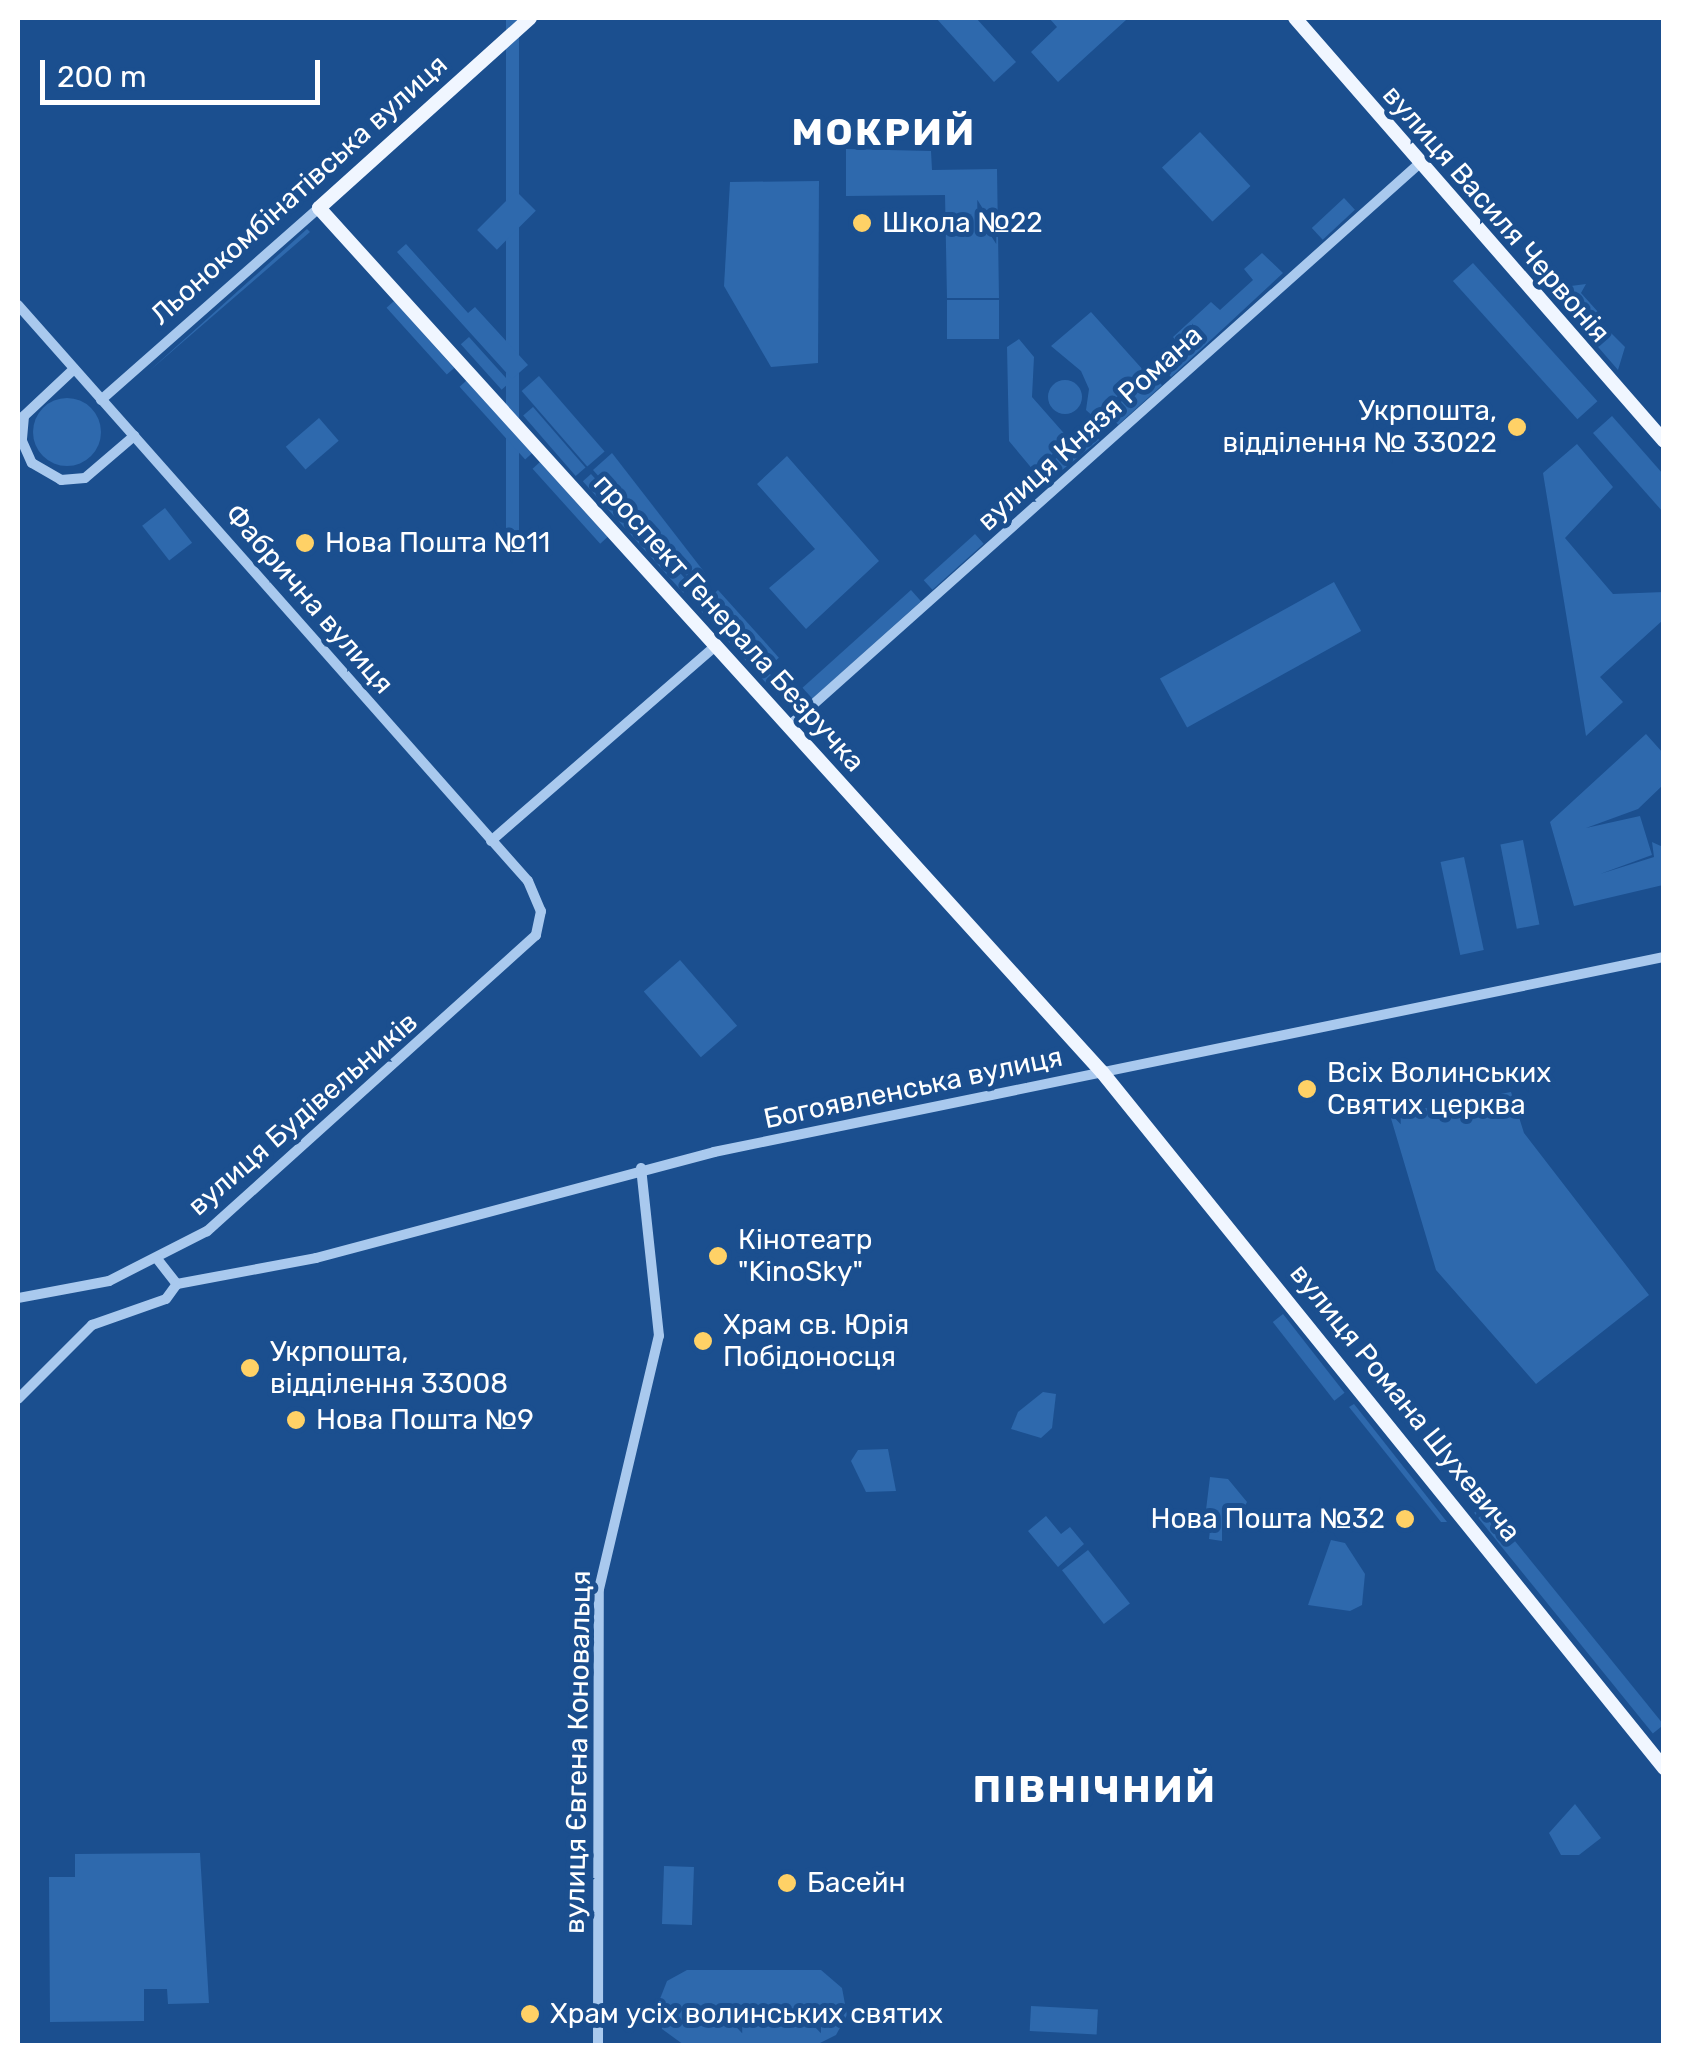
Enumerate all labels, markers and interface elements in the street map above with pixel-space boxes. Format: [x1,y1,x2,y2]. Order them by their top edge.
scale bar [45,40,325,102]
street label: Льонокомбінатівська вулиця [144,48,454,332]
text: 200 m [57,59,147,95]
street label: вулиця Василя Червонія [1375,79,1617,349]
district label: МОКРИЙ [791,110,977,156]
place label: Школа №22 [882,206,1043,240]
marker: Школа №22 [851,212,873,234]
street label: вулиця Князя Романа [971,318,1209,538]
place label: Укрпошта, відділення № 33022 [1222,394,1497,460]
marker: Укрпошта, відділення № 33022 [1506,416,1528,438]
street label: проспект Генерала Безручка [586,467,872,779]
street label: Фабрична вулиця [218,497,400,701]
place label: Нова Пошта №11 [325,526,550,560]
marker: Нова Пошта №11 [294,532,316,554]
street label: вулиця Будівельників [181,1005,425,1223]
street label: Богоявленська вулиця [761,1040,1065,1136]
place label: Всіх Волинських Святих церква [1327,1056,1551,1122]
marker: Всіх Волинських Святих церква [1296,1078,1318,1100]
place label: Кінотеатр "KinoSky" [738,1223,872,1289]
marker: Кінотеатр "KinoSky" [707,1245,729,1267]
street label: вулиця Романа Шухевича [1283,1257,1527,1549]
place label: Храм св. Юрія Побідоносця [723,1308,909,1374]
marker: Храм св. Юрія Побідоносця [692,1330,714,1352]
place label: Укрпошта, відділення 33008 [270,1335,508,1401]
marker: Укрпошта, відділення 33008 [239,1357,261,1379]
place label: Нова Пошта №9 [316,1403,534,1437]
marker: Нова Пошта №9 [285,1409,307,1431]
place label: Нова Пошта №32 [1151,1502,1385,1536]
marker: Нова Пошта №32 [1394,1508,1416,1530]
street label: вулиця Євгена Коновальця [558,1570,598,1934]
district label: ПІВНІЧНИЙ [973,1767,1217,1813]
place label: Басейн [807,1866,906,1900]
marker: Басейн [776,1872,798,1894]
place label: Храм усіх волинських святих [550,1997,943,2031]
marker: Храм усіх волинських святих [519,2003,541,2025]

